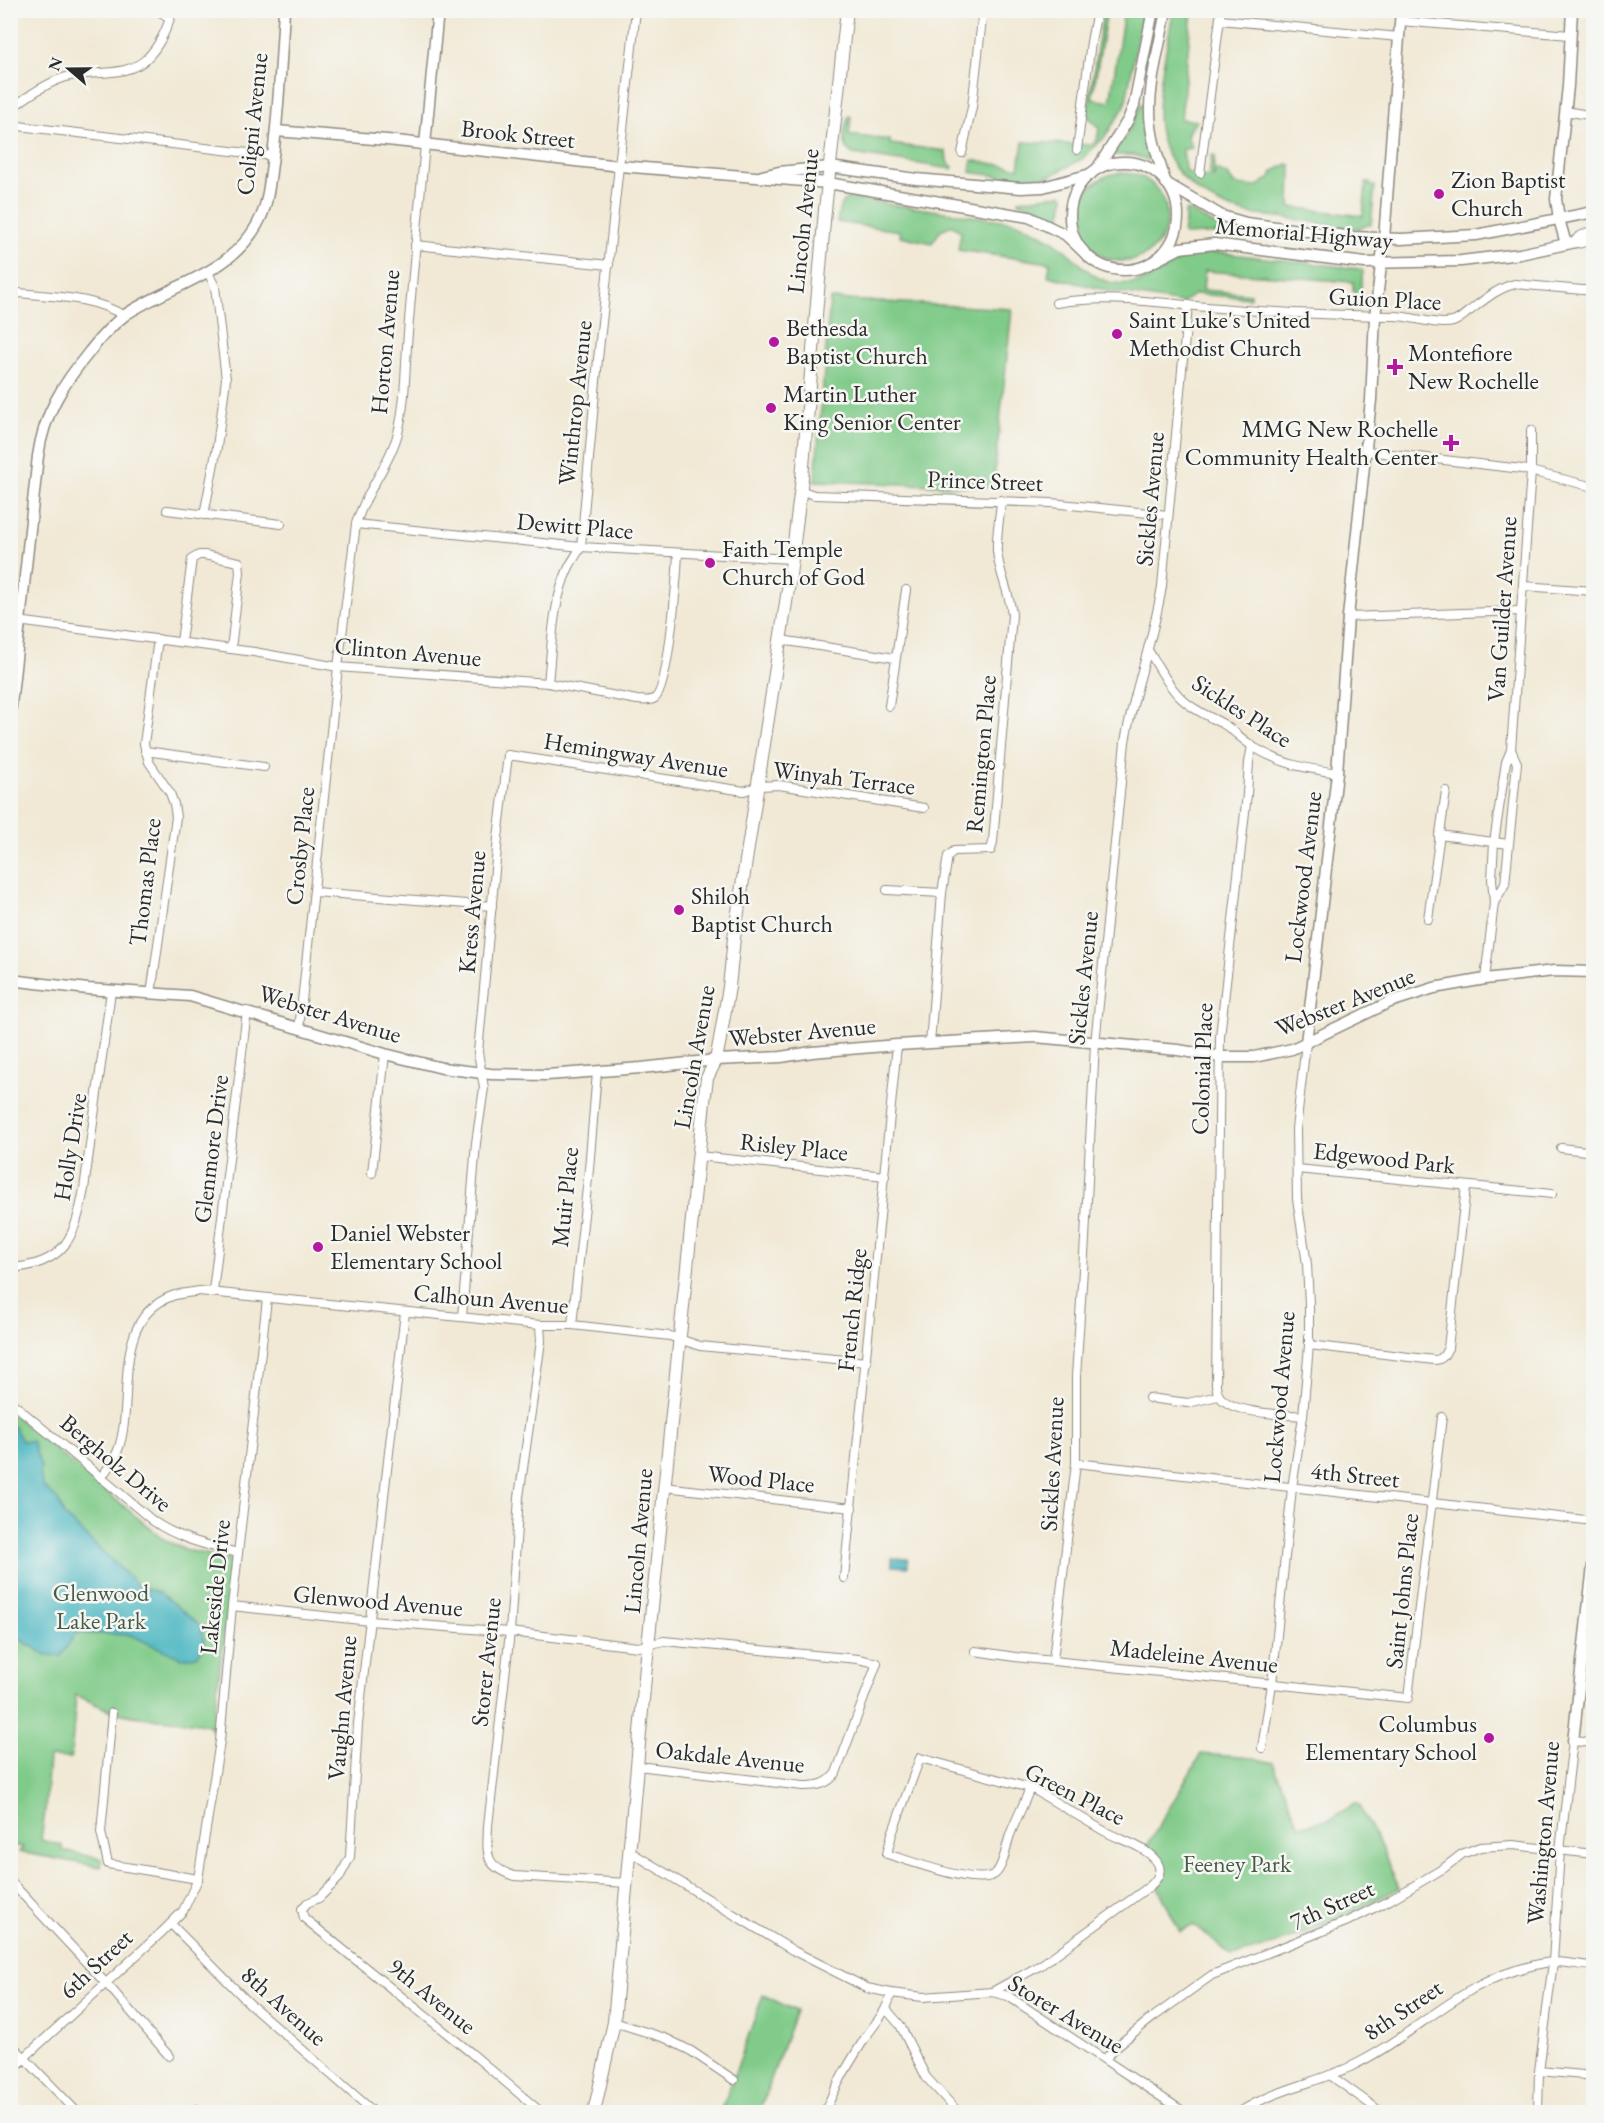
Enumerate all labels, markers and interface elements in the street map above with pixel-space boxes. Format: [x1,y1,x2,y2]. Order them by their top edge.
north arrow [39,39,99,99]
street label: Coligni Avenue [229,51,274,197]
text: N [43,54,67,74]
street label: Brook Street [460,112,577,155]
street label: Lincoln Avenue [779,147,826,295]
place label: Zion Baptist Church [1451,164,1566,223]
marker: Zion Baptist Church [1432,187,1446,201]
street label: Memorial Highway [1214,209,1395,256]
street label: Horton Avenue [363,268,406,416]
street label: Guion Place [1328,280,1442,317]
place label: Saint Luke's United Methodist Church [1129,304,1311,363]
place label: Bethesda Baptist Church [786,312,928,371]
street label: Winthrop Avenue [550,319,599,487]
marker: Saint Luke's United Methodist Church [1110,327,1124,341]
marker: Bethesda Baptist Church [767,335,781,349]
place label: Montefiore New Rochelle [1408,337,1539,396]
marker: Montefiore New Rochelle [1386,358,1404,376]
place label: Martin Luther King Senior Center [783,378,961,437]
marker: Martin Luther King Senior Center [764,401,778,415]
place label: MMG New Rochelle Community Health Center [1185,413,1438,472]
street label: Sickles Avenue [1128,431,1171,567]
marker: MMG New Rochelle Community Health Center [1442,434,1460,452]
street label: Prince Street [927,463,1044,498]
street label: Dewitt Place [515,505,635,546]
street label: Van Guilder Avenue [1480,515,1523,703]
place label: Faith Temple Church of God [722,533,866,592]
marker: Faith Temple Church of God [703,556,717,570]
street label: Clinton Avenue [333,630,483,673]
street label: Sickles Place [1186,667,1298,754]
street label: Remington Place [958,674,1003,834]
street label: Hemingway Avenue [542,725,730,784]
street label: Winyah Terrace [771,753,917,802]
street label: Crosby Place [278,785,321,907]
street label: Lockwood Avenue [1277,790,1328,964]
street label: Thomas Place [121,816,168,948]
street label: Kress Avenue [451,849,492,975]
place label: Shiloh Baptist Church [691,880,833,939]
marker: Shiloh Baptist Church [672,903,686,917]
street label: Sickles Avenue [1060,909,1105,1047]
street label: Webster Avenue [1271,960,1419,1044]
street label: Webster Avenue [255,977,405,1050]
street label: Lincoln Avenue [666,983,721,1131]
street label: Colonial Place [1184,1002,1219,1136]
street label: Webster Avenue [727,1010,877,1053]
street label: Glenmore Drive [186,1073,235,1225]
street label: Holly Drive [46,1091,93,1203]
street label: Risley Place [739,1125,850,1168]
street label: Edgewood Park [1312,1135,1457,1180]
street label: Muir Place [544,1146,585,1248]
place label: Daniel Webster Elementary School [330,1217,502,1276]
marker: Daniel Webster Elementary School [311,1240,325,1254]
street label: French Ridge [830,1247,873,1373]
street label: Calhoun Avenue [412,1276,570,1321]
street label: Lockwood Avenue [1256,1310,1301,1484]
street label: Sickles Avenue [1032,1396,1071,1532]
street label: Bergholz Drive [54,1407,179,1518]
street label: 4th Street [1309,1454,1401,1495]
street label: Wood Place [706,1457,816,1500]
street label: Lincoln Avenue [616,1467,659,1615]
street label: Saint Johns Place [1378,1512,1425,1670]
street label: Lakeside Drive [192,1518,237,1656]
park label: Glenwood Lake Park [53,1577,150,1636]
street label: Glenwood Avenue [292,1578,464,1623]
street label: Storer Avenue [463,1596,508,1728]
street label: Madeleine Avenue [1108,1631,1280,1680]
street label: Vaughn Avenue [320,1634,363,1782]
place label: Columbus Elementary School [1305,1708,1477,1767]
marker: Columbus Elementary School [1482,1731,1496,1745]
street label: Oakdale Avenue [654,1733,806,1780]
street label: Washington Avenue [1519,1740,1566,1926]
street label: Green Place [1020,1755,1131,1832]
park label: Feeney Park [1183,1848,1292,1879]
street label: 7th Street [1285,1872,1379,1937]
street label: 6th Street [53,1922,139,2005]
street label: 9th Avenue [382,1950,483,2041]
street label: 8th Avenue [235,1959,334,2052]
street label: Storer Avenue [1003,1967,1130,2060]
street label: 8th Street [1357,1972,1449,2047]

